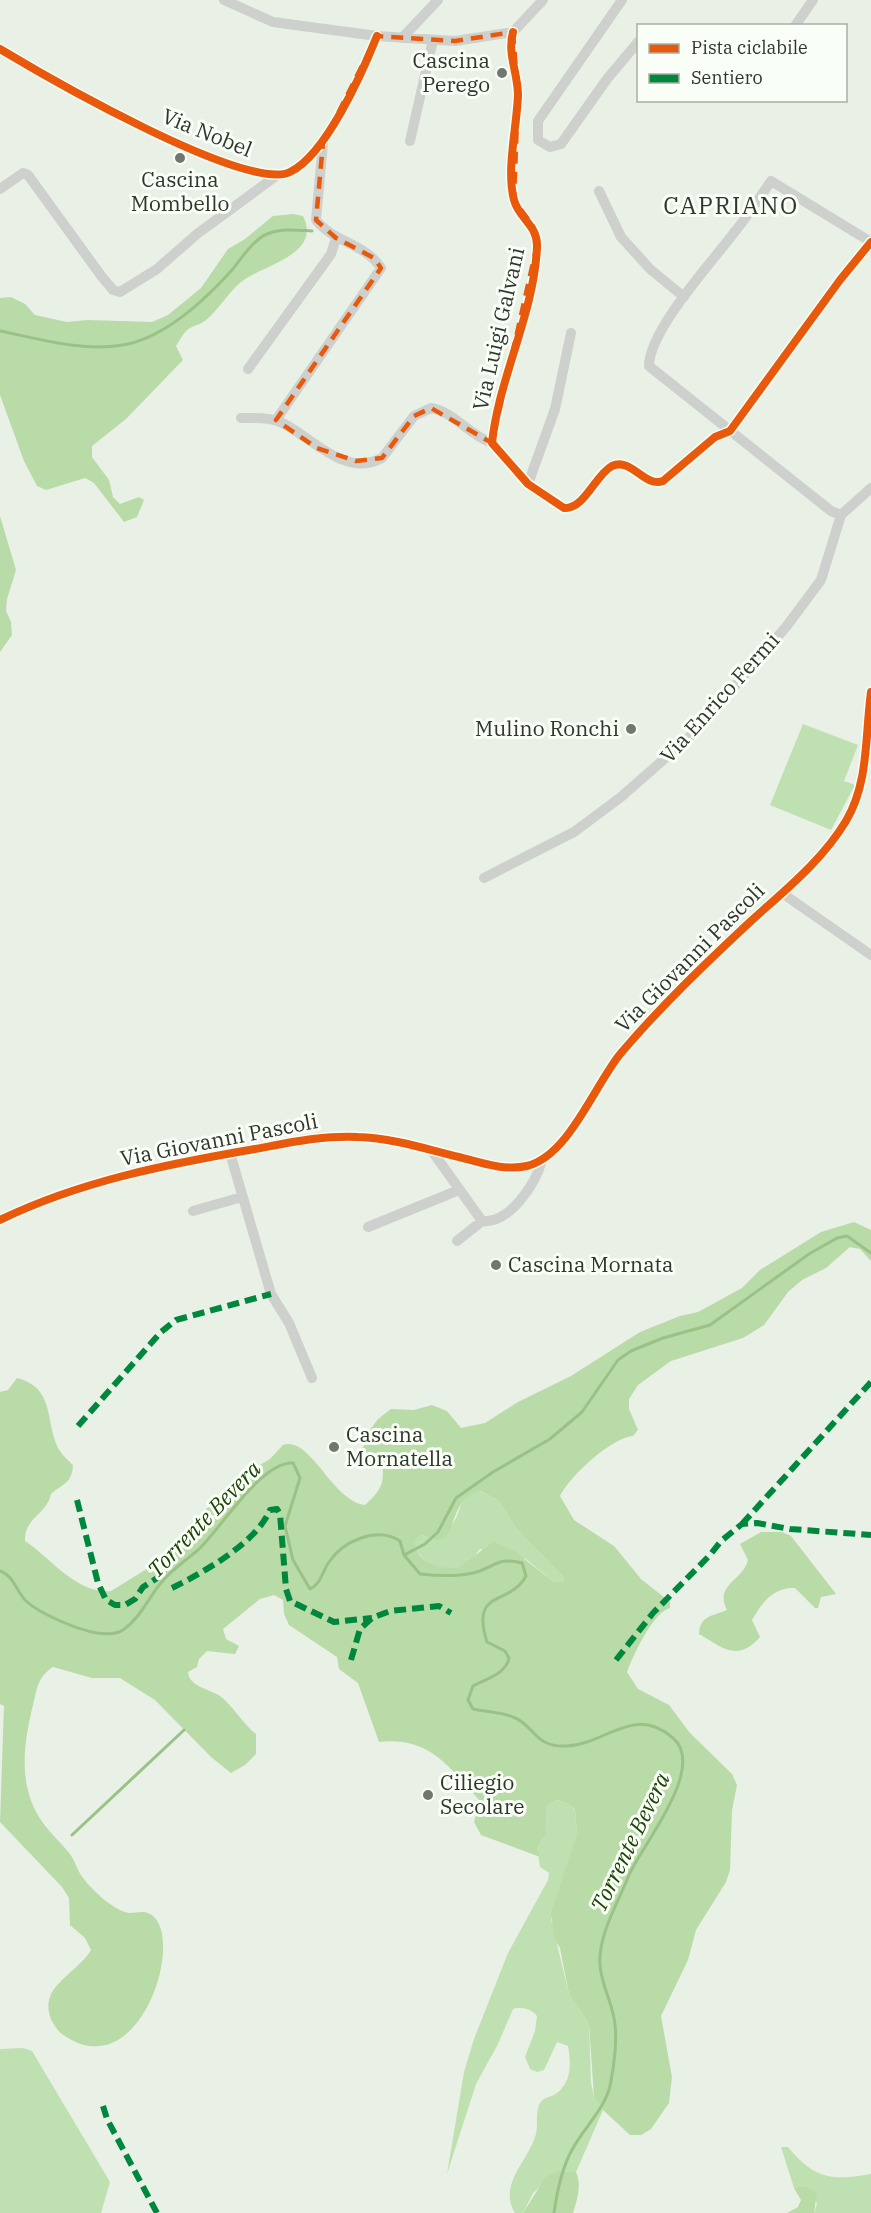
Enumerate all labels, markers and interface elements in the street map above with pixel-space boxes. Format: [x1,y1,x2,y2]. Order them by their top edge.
legend [637,24,847,102]
text: Pista ciclabile [691,36,808,59]
place label: Cascina Perego [413,46,490,98]
marker: Cascina Perego [495,66,509,80]
text: Sentiero [691,66,763,89]
street label: Via Nobel [158,101,257,163]
marker: Cascina Mombello [173,151,187,165]
place label: Cascina Mombello [131,165,229,217]
district label: CAPRIANO [663,189,799,221]
street label: Via Luigi Galvani [466,244,530,413]
street label: Via Enrico Fermi [653,626,785,768]
place label: Mulino Ronchi [475,714,619,742]
marker: Mulino Ronchi [624,722,638,736]
street label: Via Giovanni Pascoli [609,877,770,1038]
street label: Via Giovanni Pascoli [118,1106,320,1172]
place label: Cascina Mornata [508,1250,673,1278]
marker: Cascina Mornata [489,1258,503,1272]
place label: Cascina Mornatella [346,1420,453,1472]
marker: Cascina Mornatella [327,1440,341,1454]
water label: Torrente Bevera [141,1454,267,1583]
water label: Torrente Bevera [583,1767,676,1916]
place label: Ciliegio Secolare [440,1768,524,1820]
marker: Ciliegio Secolare [421,1788,435,1802]

